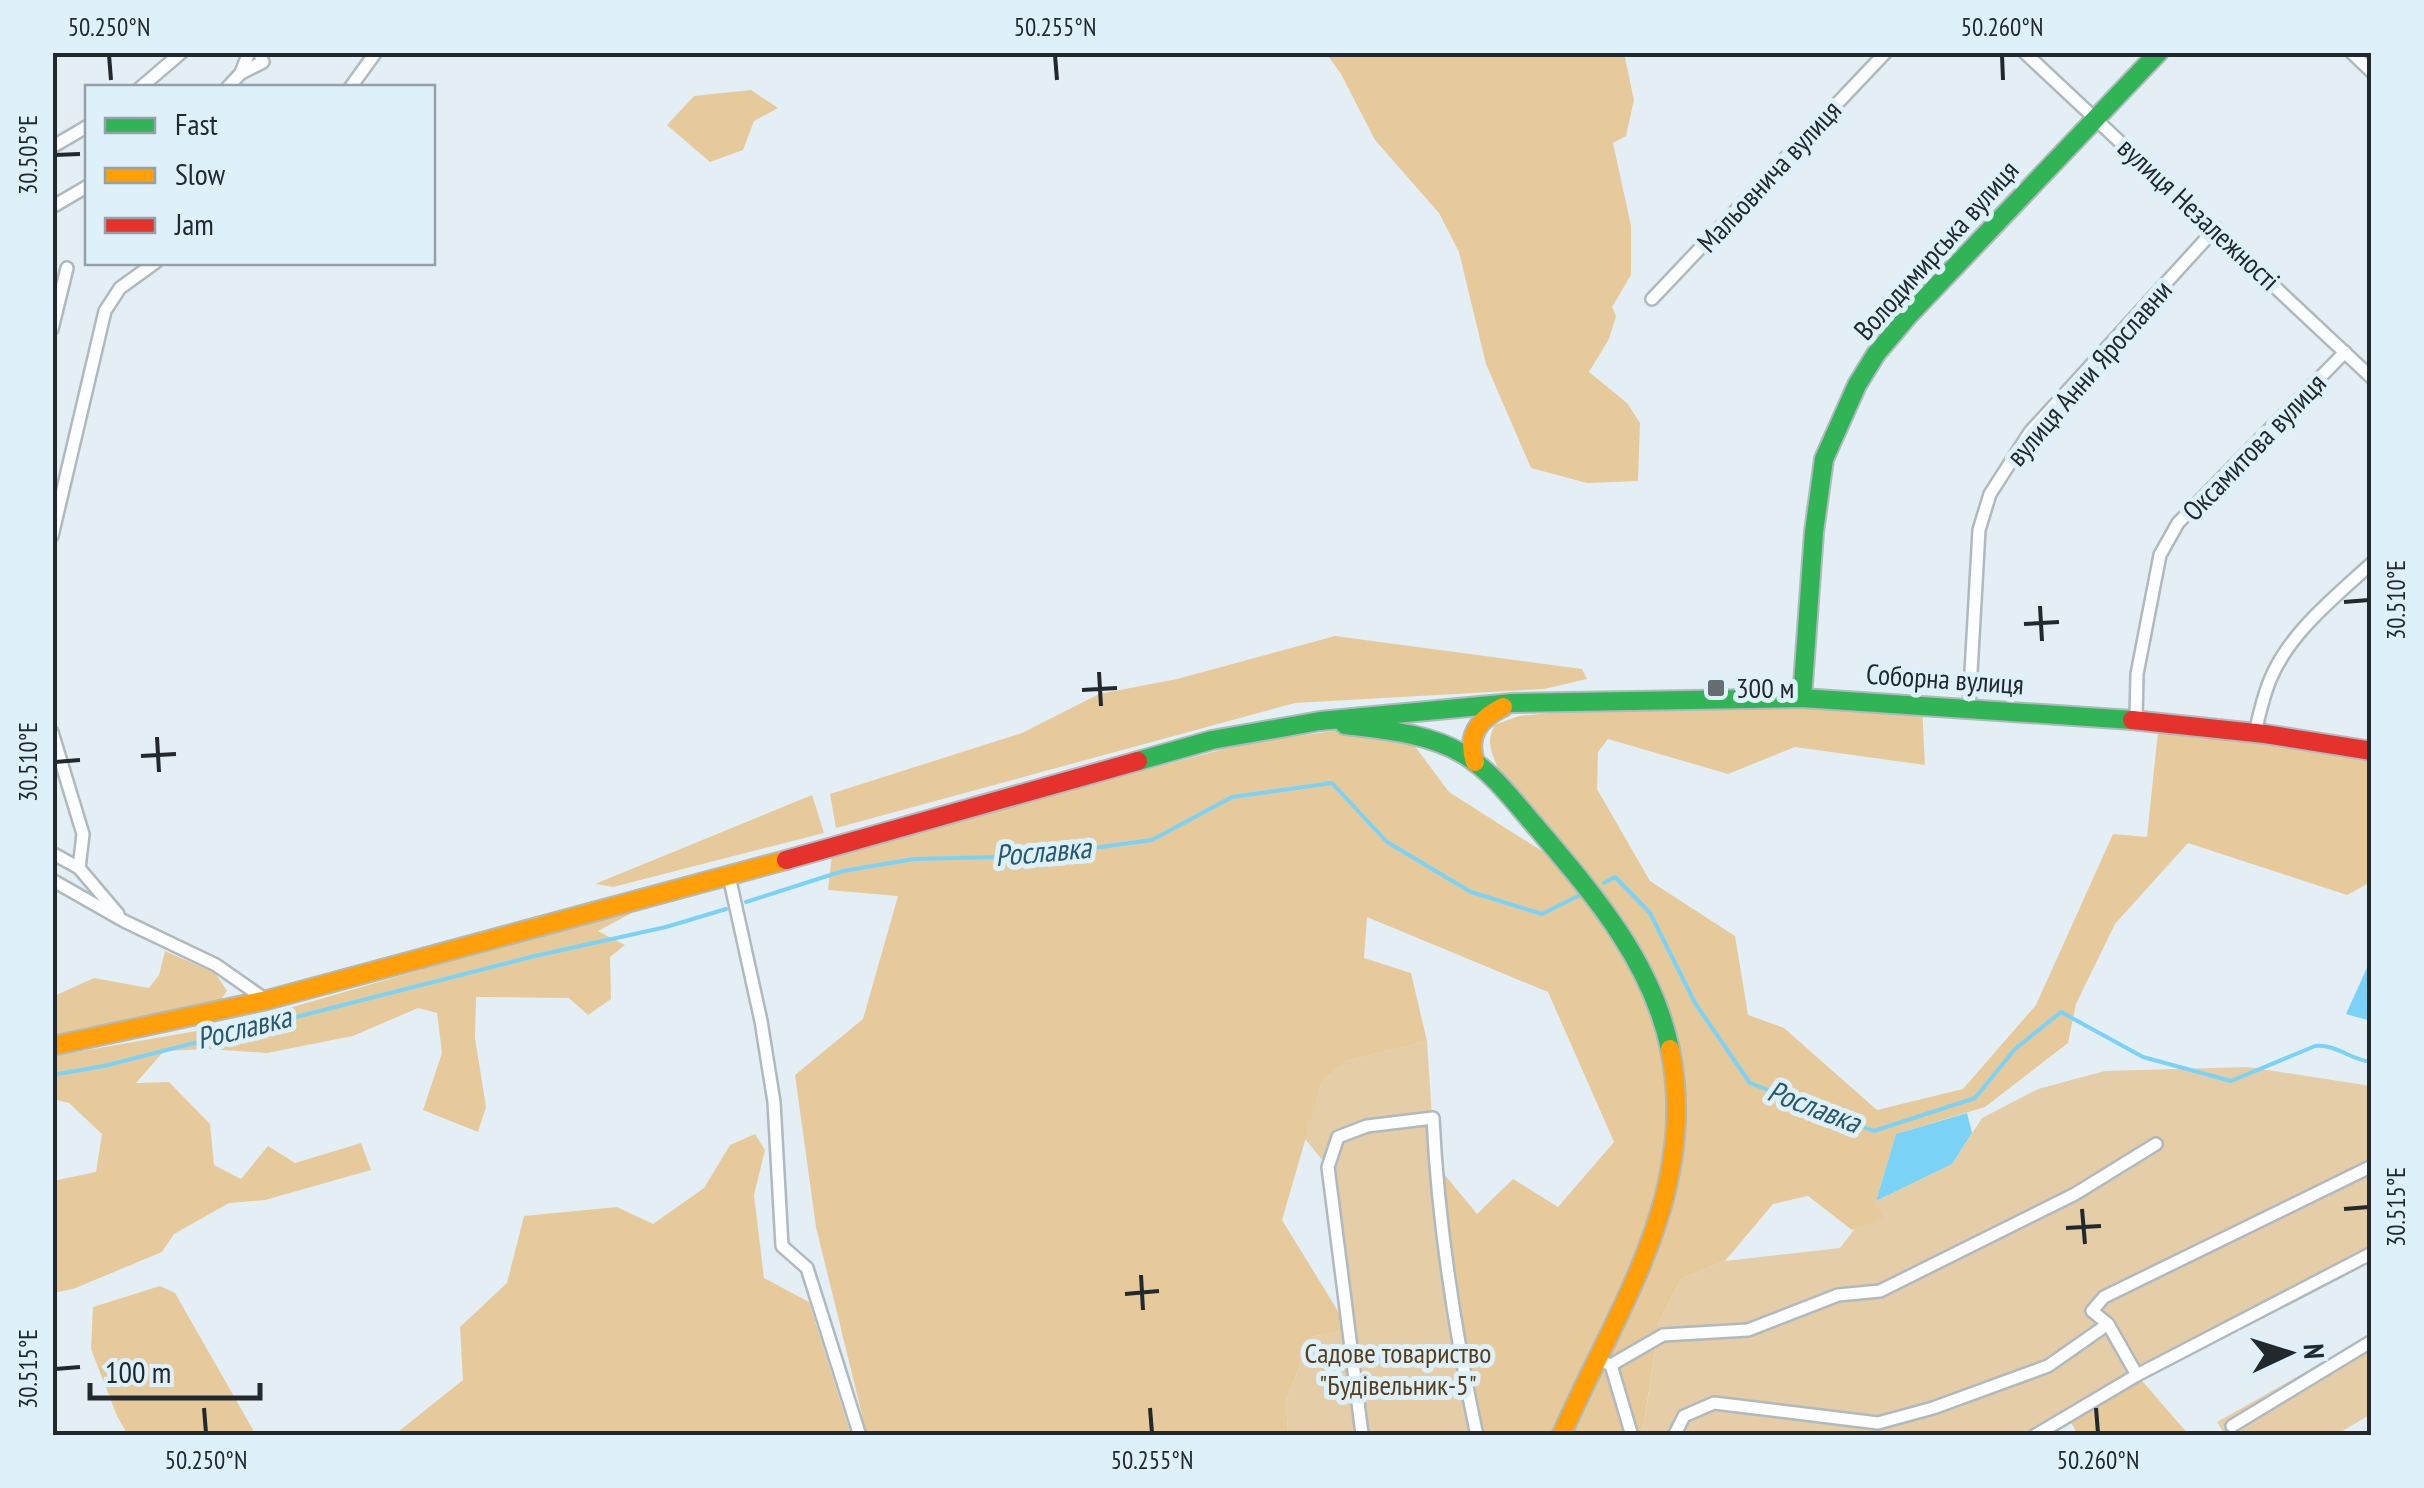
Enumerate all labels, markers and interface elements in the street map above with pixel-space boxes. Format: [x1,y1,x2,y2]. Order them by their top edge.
text: 50.250°N [68,11,150,43]
text: 50.255°N [1014,11,1096,43]
text: 50.260°N [1961,11,2043,43]
legend [85,85,435,265]
street label: Мальовнича вулиця [1689,92,1849,260]
text: Fast [175,104,219,143]
text: 30.505°E [12,115,44,195]
street label: вулиця Незалежності [2110,129,2288,298]
street label: Володимирська вулиця [1845,152,2026,347]
text: Slow [175,154,226,193]
text: Jam [174,204,214,243]
street label: вулиця Анни Ярославни [1998,272,2180,473]
street label: Оксамитова вулиця [2174,365,2333,528]
text: 30.510°E [2380,560,2412,640]
street label: Соборна вулиця [1865,655,2025,702]
place label: 300 м [1736,669,1794,706]
marker: 300 м [1705,677,1727,699]
text: 30.510°E [12,722,44,802]
water label: Рославка [993,827,1094,874]
water label: Рославка [192,996,297,1057]
water label: Рославка [1763,1070,1868,1142]
text: 30.515°E [2380,1167,2412,1247]
north arrow [2239,1303,2339,1403]
text: 30.515°E [12,1329,44,1409]
park label: Садове товариство "Будівельник-5" [1305,1334,1491,1403]
scale bar [90,1338,260,1400]
text: N [2295,1342,2333,1360]
text: 100 m [105,1352,171,1391]
text: 50.250°N [165,1444,247,1476]
text: 50.255°N [1111,1444,1193,1476]
text: 50.260°N [2057,1444,2139,1476]

